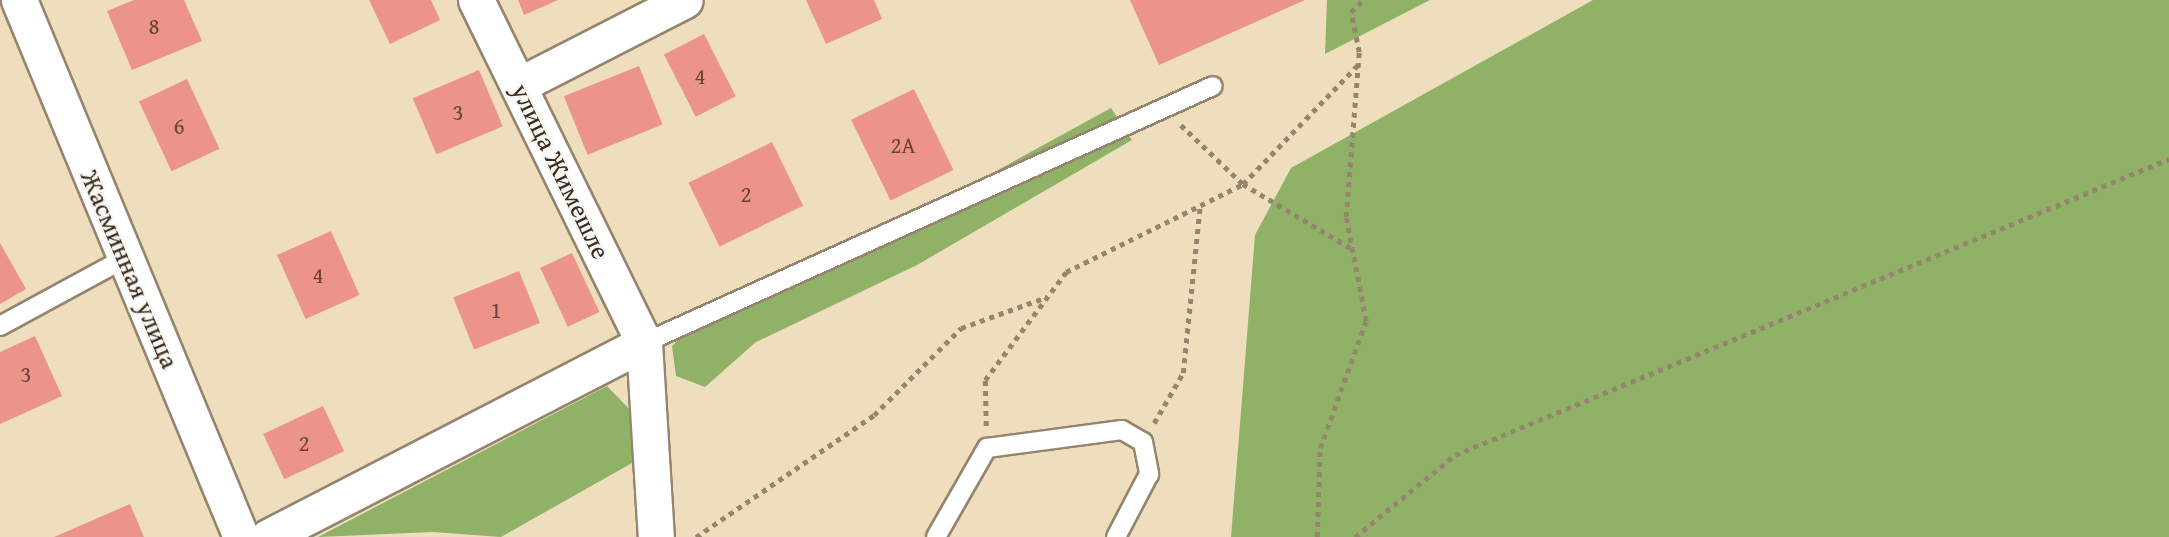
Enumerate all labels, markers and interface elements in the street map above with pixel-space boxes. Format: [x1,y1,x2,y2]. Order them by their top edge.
house number: 8 [148,12,160,40]
house number: 4 [694,62,706,90]
street label: улица Жимешле [505,78,617,264]
house number: 3 [452,98,464,126]
house number: 6 [173,112,185,140]
house number: 2А [890,131,916,159]
street label: Жасминная улица [74,165,186,373]
house number: 2 [740,180,752,208]
house number: 4 [312,261,324,289]
house number: 1 [490,296,502,324]
house number: 3 [20,360,32,388]
house number: 2 [298,429,310,457]

